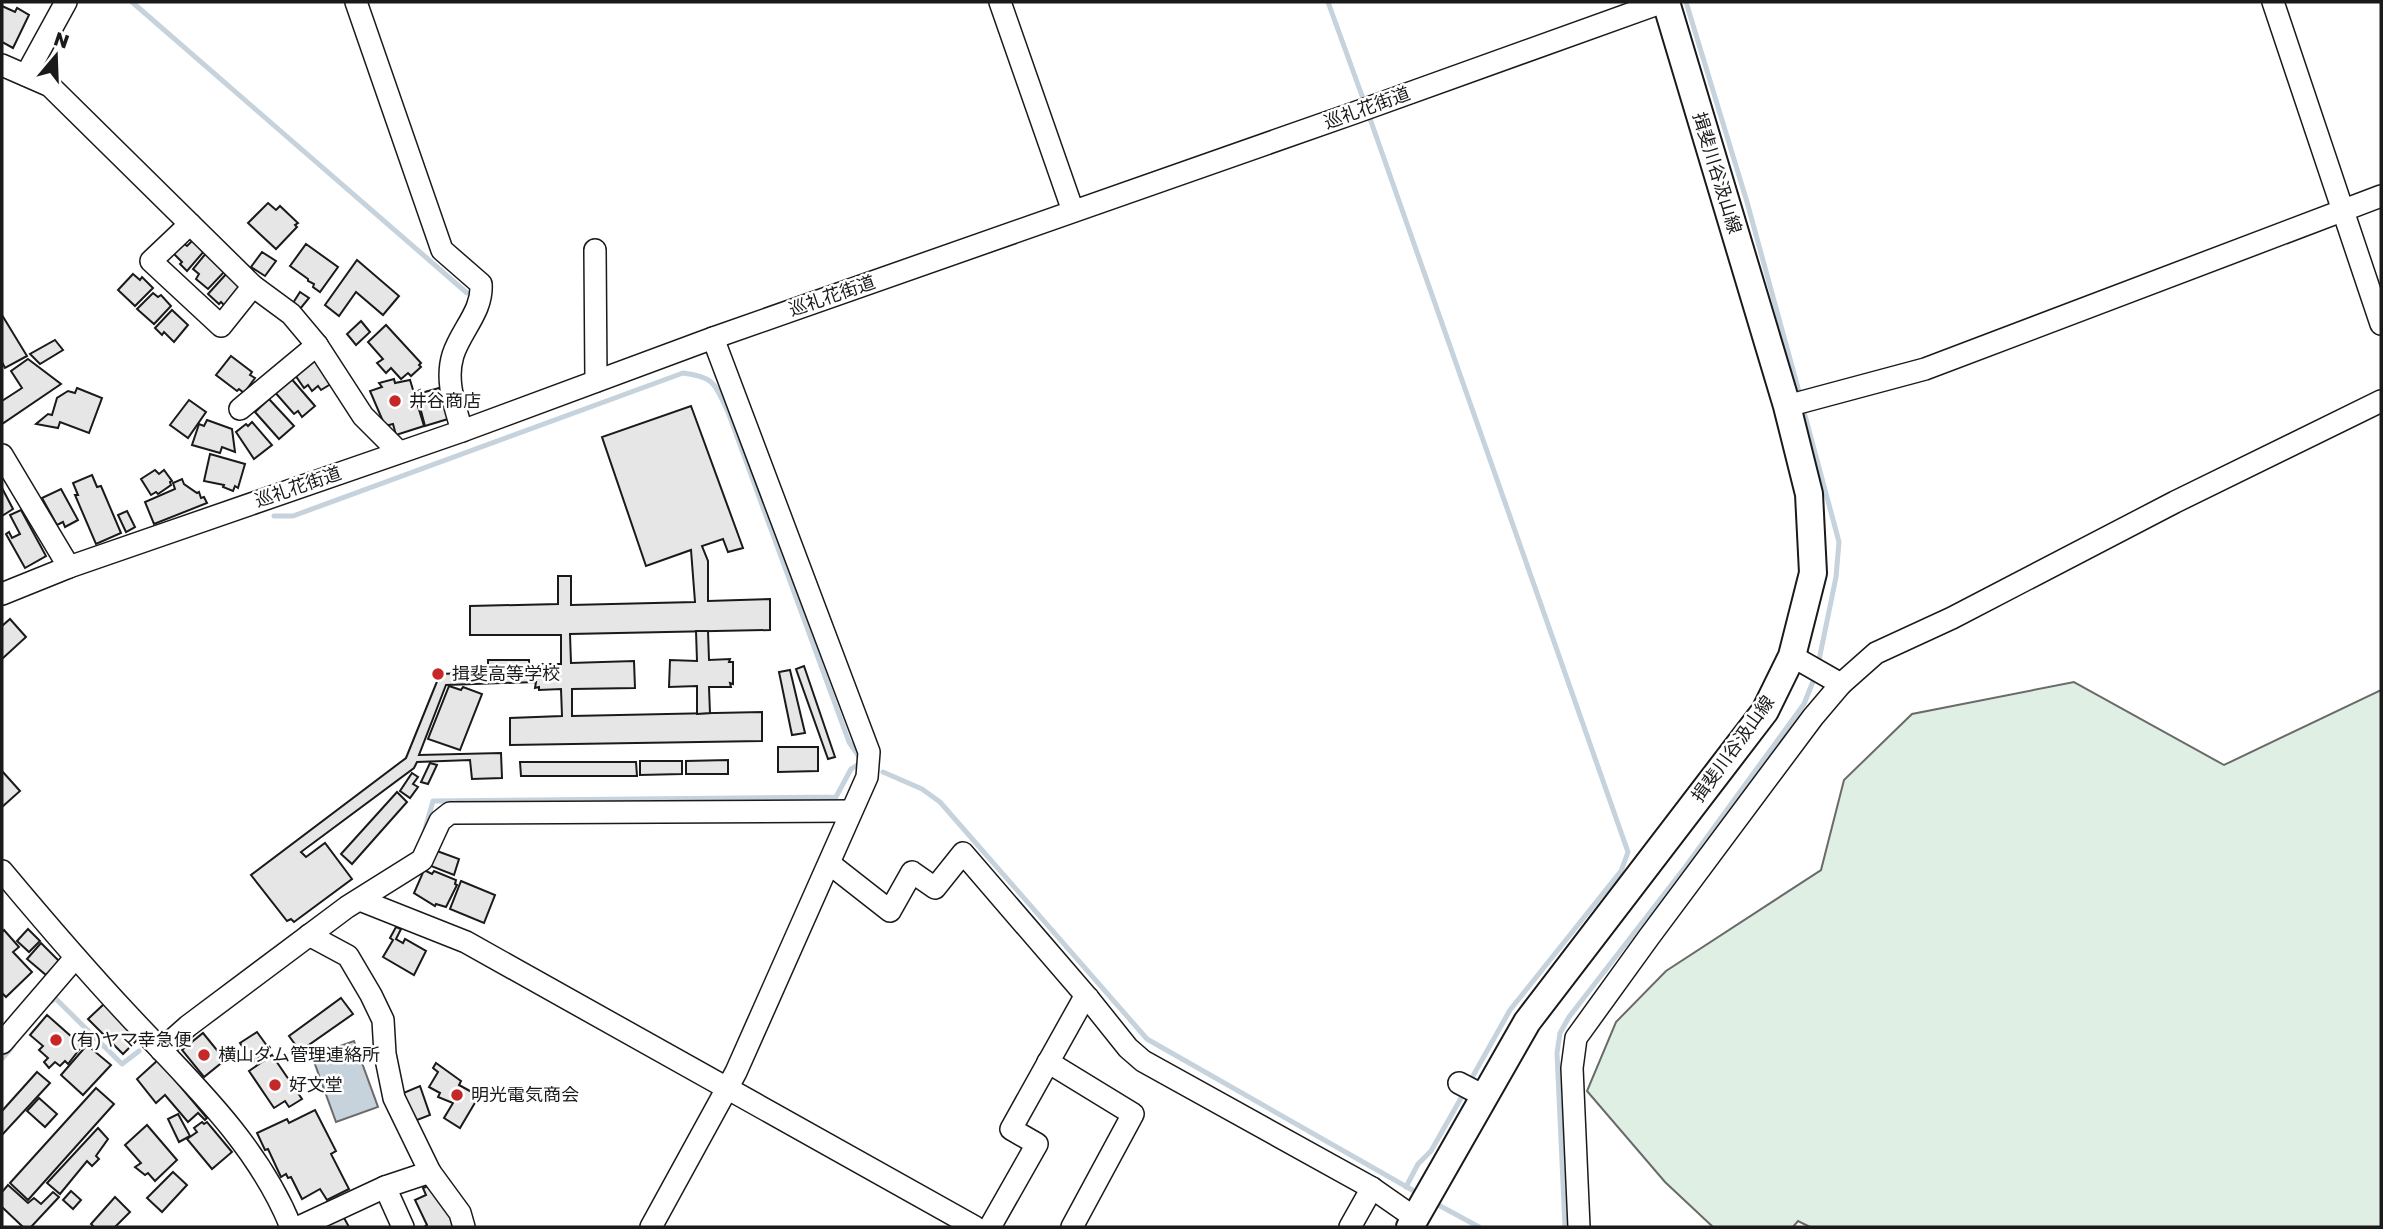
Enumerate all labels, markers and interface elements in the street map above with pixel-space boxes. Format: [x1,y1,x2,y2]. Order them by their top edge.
north arrow [21,21,91,91]
text: N [51,26,72,53]
street label: 巡礼花街道 [1321,81,1413,133]
street label: 揖斐川谷汲山線 [1689,109,1747,236]
street label: 巡礼花街道 [786,270,878,320]
place label: 井谷商店 [409,389,481,411]
marker: 井谷商店 [387,393,403,409]
street label: 巡礼花街道 [252,461,344,511]
place label: 揖斐高等学校 [452,662,560,684]
marker: 揖斐高等学校 [430,666,446,682]
street label: 揖斐川谷汲山線 [1686,691,1778,806]
place label: (有)ヤマ幸急便 [70,1028,192,1050]
marker: (有)ヤマ幸急便 [48,1032,64,1048]
place label: 横山ダム管理連絡所 [218,1043,380,1065]
marker: 横山ダム管理連絡所 [196,1047,212,1063]
place label: 好文堂 [289,1073,343,1095]
marker: 好文堂 [267,1077,283,1093]
place label: 明光電気商会 [471,1083,579,1105]
marker: 明光電気商会 [449,1087,465,1103]

